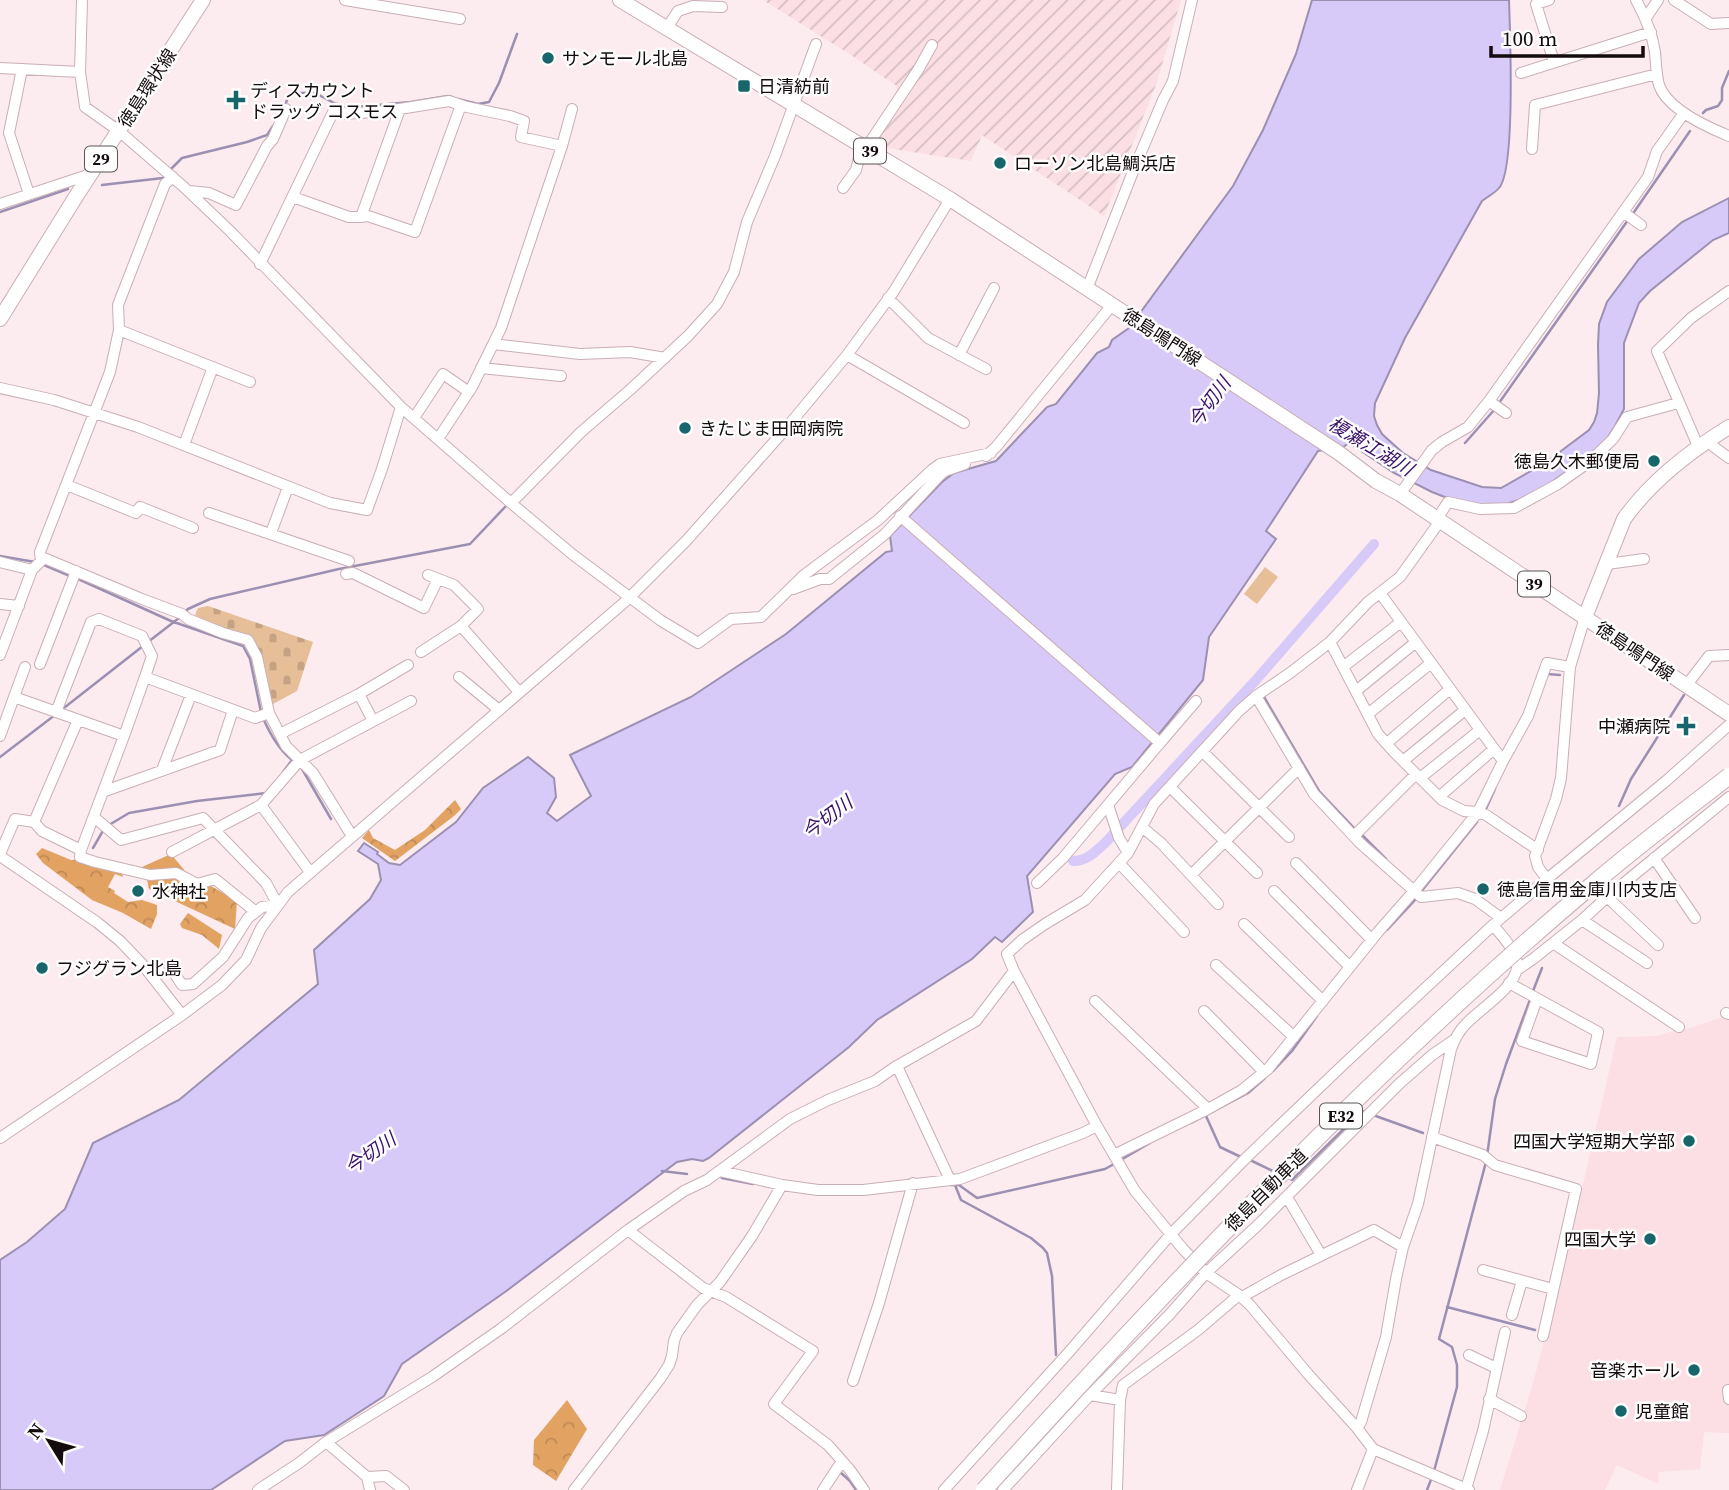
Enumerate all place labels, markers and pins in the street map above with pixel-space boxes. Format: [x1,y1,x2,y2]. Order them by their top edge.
place label: サンモール北島 [562,46,688,71]
marker: サンモール北島 [540,50,556,66]
place label: 日清紡前 [758,74,830,99]
place label: ディスカウント ドラッグ コスモス [250,78,398,124]
marker: 日清紡前 [736,78,752,94]
marker: ディスカウント ドラッグ コスモス [228,92,244,108]
place label: ローソン北島鯛浜店 [1014,151,1176,176]
marker: ローソン北島鯛浜店 [992,155,1008,171]
place label: きたじま田岡病院 [699,416,843,441]
marker: きたじま田岡病院 [677,420,693,436]
place label: 徳島久木郵便局 [1514,449,1640,474]
marker: 徳島久木郵便局 [1646,453,1662,469]
place label: 中瀬病院 [1598,714,1670,739]
marker: 中瀬病院 [1676,716,1696,736]
place label: 徳島信用金庫川内支店 [1497,877,1677,902]
place label: 水神社 [152,879,206,904]
marker: 徳島信用金庫川内支店 [1475,881,1491,897]
marker: 水神社 [130,883,146,899]
place label: フジグラン北島 [56,956,182,981]
marker: フジグラン北島 [34,960,50,976]
place label: 四国大学短期大学部 [1513,1129,1675,1154]
marker: 四国大学短期大学部 [1681,1133,1697,1149]
place label: 四国大学 [1564,1227,1636,1252]
marker: 四国大学 [1642,1231,1658,1247]
place label: 音楽ホール [1590,1358,1680,1383]
marker: 音楽ホール [1686,1362,1702,1378]
place label: 児童館 [1635,1399,1689,1424]
marker: 児童館 [1613,1403,1629,1419]

